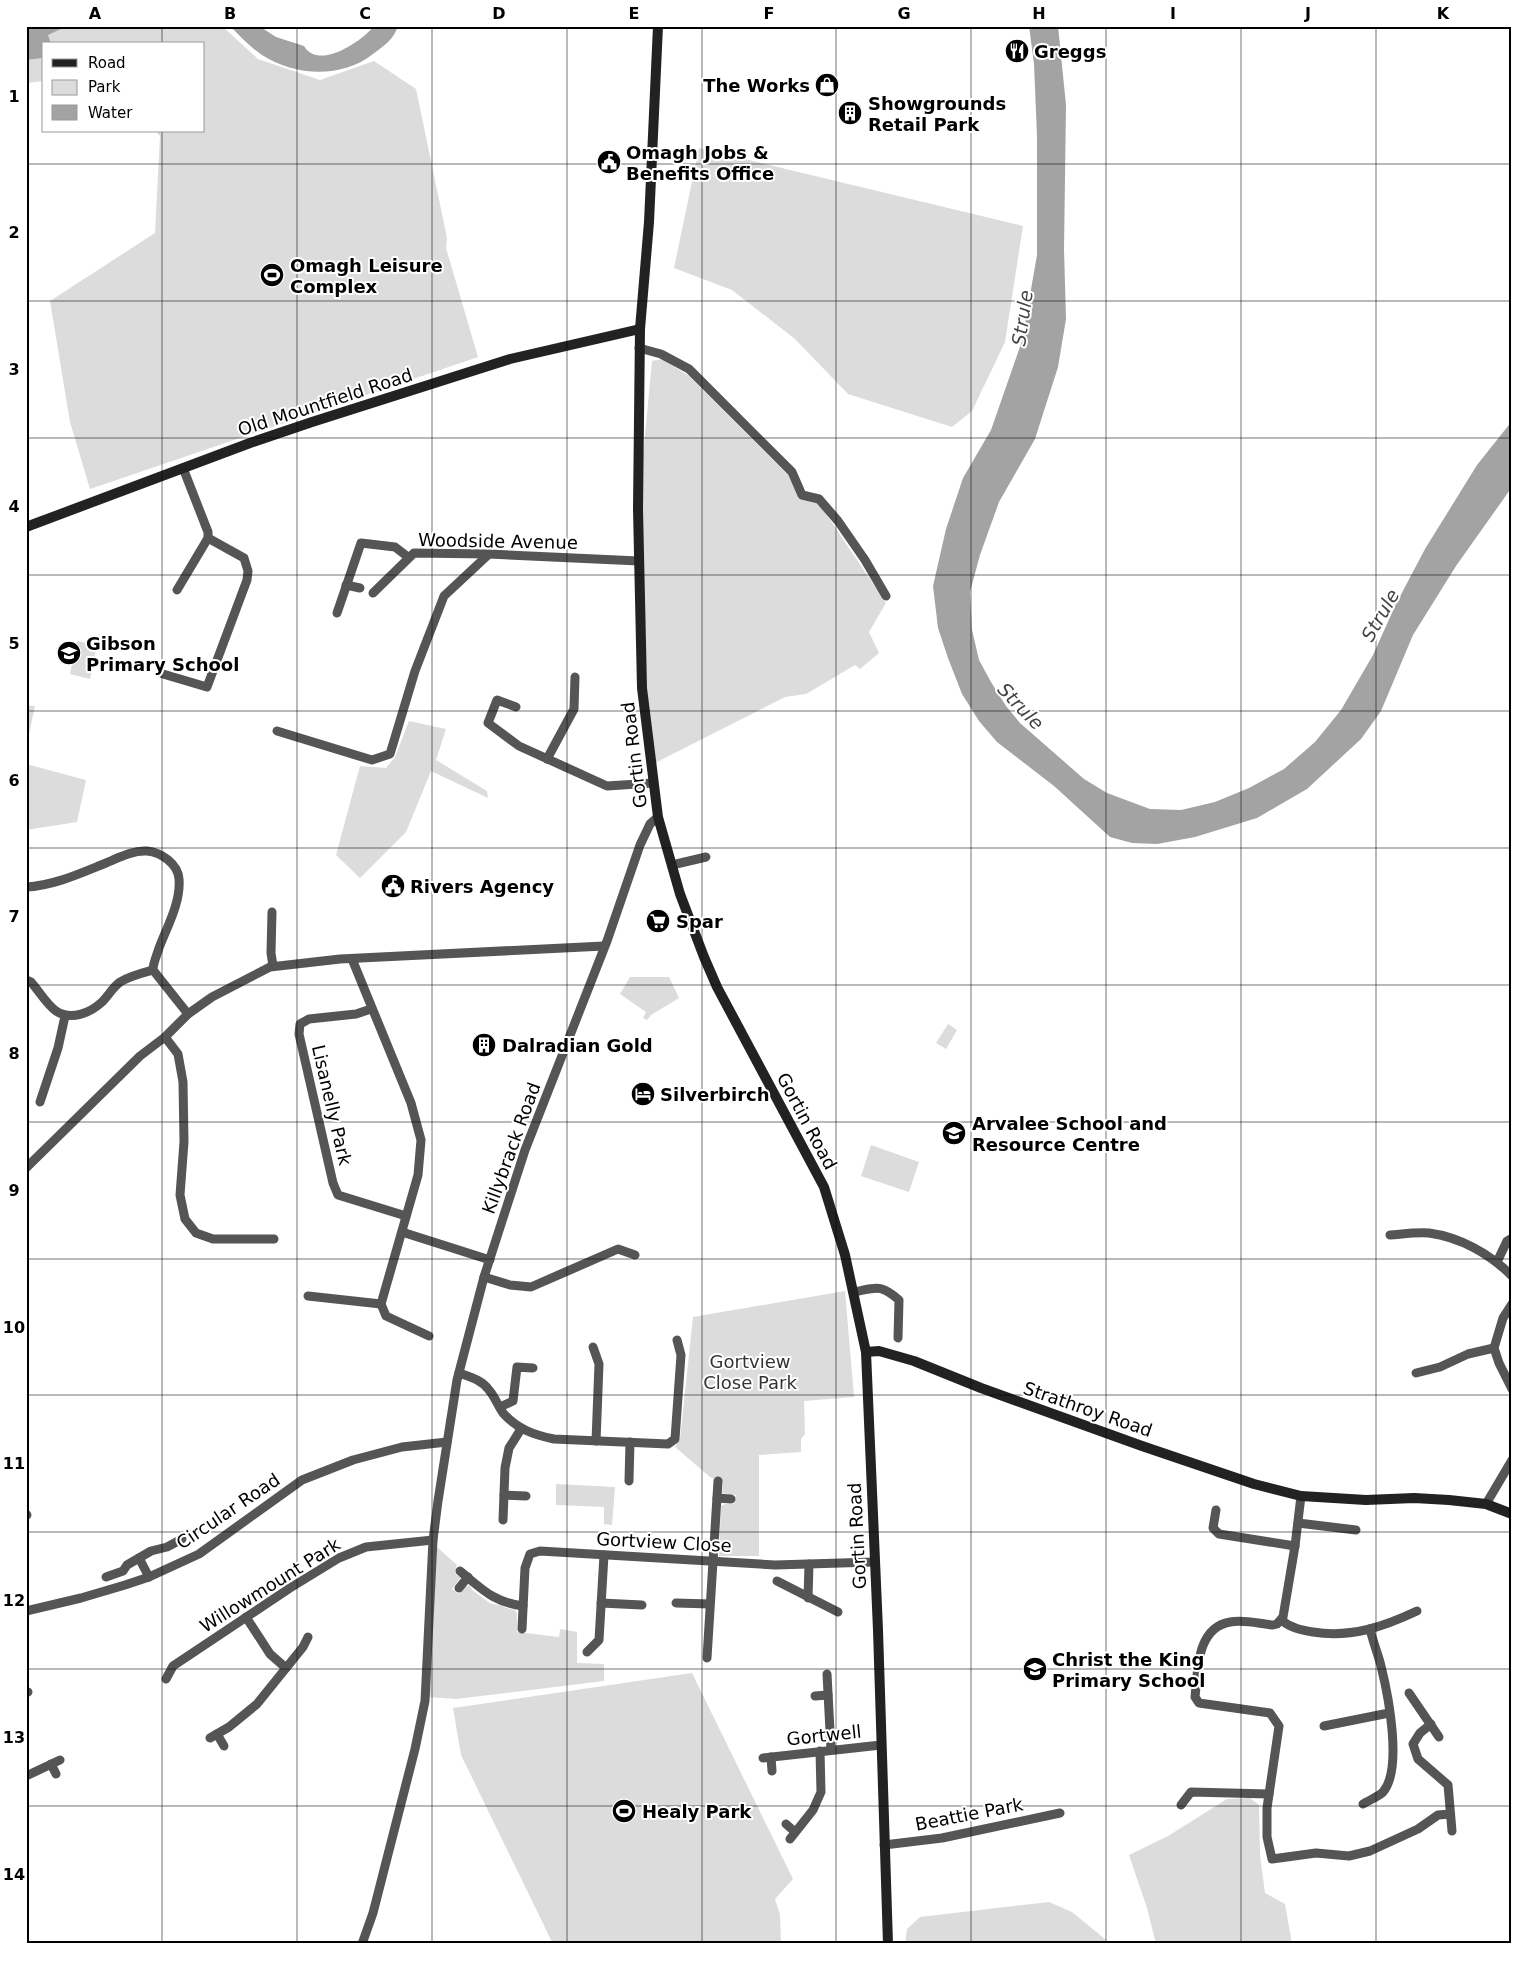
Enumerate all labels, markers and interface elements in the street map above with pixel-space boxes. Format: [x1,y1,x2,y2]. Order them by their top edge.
text: A [89,4,102,23]
text: B [224,4,236,23]
text: C [359,4,371,23]
text: D [492,4,506,23]
text: E [629,4,639,23]
text: F [764,4,774,23]
text: G [897,4,911,23]
text: H [1032,4,1046,23]
text: I [1170,4,1176,23]
text: J [1304,4,1311,23]
text: K [1437,4,1450,23]
restaurant icon: Greggs [1004,38,1030,64]
place label: Greggs [1034,41,1106,62]
legend [42,42,205,132]
text: Road [88,54,126,72]
shop icon: The Works [814,72,840,98]
place label: The Works [703,75,810,96]
text: Park [88,78,121,96]
text: 1 [8,87,20,106]
place label: Showgrounds Retail Park [868,93,1006,135]
building icon: Showgrounds Retail Park [837,100,863,126]
text: Water [88,104,133,122]
place label: Omagh Jobs & Benefits Office [626,142,774,184]
public building icon: Omagh Jobs & Benefits Office [596,149,622,175]
text: 2 [8,223,20,242]
place label: Omagh Leisure Complex [290,255,443,297]
sports icon: Omagh Leisure Complex [259,262,285,288]
water label: Strule [1007,289,1037,347]
text: 3 [8,360,20,379]
street label: Old Mountfield Road [235,364,415,440]
text: 4 [8,497,20,516]
street label: Woodside Avenue [418,529,578,553]
water label: Strule [1356,585,1404,645]
place label: Gibson Primary School [86,633,239,675]
text: 5 [8,634,20,653]
school or university icon: Gibson Primary School [56,640,82,666]
water label: Strule [994,678,1048,734]
street label: Gortin Road [617,701,651,809]
text: 6 [8,771,20,790]
public building icon: Rivers Agency [380,873,406,899]
place label: Rivers Agency [410,876,554,897]
text: 7 [8,907,20,926]
supermarket icon: Spar [645,908,671,934]
place label: Spar [676,911,723,932]
building icon: Dalradian Gold [471,1032,497,1058]
place label: Dalradian Gold [502,1035,653,1056]
street label: Lisanelly Park [308,1043,356,1168]
text: 8 [8,1044,20,1063]
street label: Gortin Road [773,1069,841,1173]
street label: Killybrack Road [477,1079,545,1217]
hotel icon: Silverbirch [630,1081,656,1107]
place label: Silverbirch [660,1084,770,1105]
place label: Arvalee School and Resource Centre [972,1113,1167,1155]
school or university icon: Arvalee School and Resource Centre [941,1120,967,1146]
text: 9 [8,1181,20,1200]
text: 10 [3,1318,25,1337]
park label: Gortview Close Park [703,1351,797,1393]
street label: Strathroy Road [1021,1377,1155,1441]
text: 11 [3,1454,25,1473]
street label: Circular Road [172,1469,284,1553]
street label: Gortin Road [844,1482,870,1590]
street label: Gortview Close [596,1528,732,1556]
street label: Willowmount Park [196,1533,344,1637]
text: 12 [3,1591,25,1610]
place label: Christ the King Primary School [1052,1649,1205,1691]
school or university icon: Christ the King Primary School [1022,1656,1048,1682]
street label: Gortwell [785,1721,863,1749]
text: 13 [3,1728,25,1747]
street label: Beattie Park [913,1793,1025,1835]
sports icon: Healy Park [611,1798,637,1824]
place label: Healy Park [642,1801,752,1822]
text: 14 [3,1865,25,1884]

